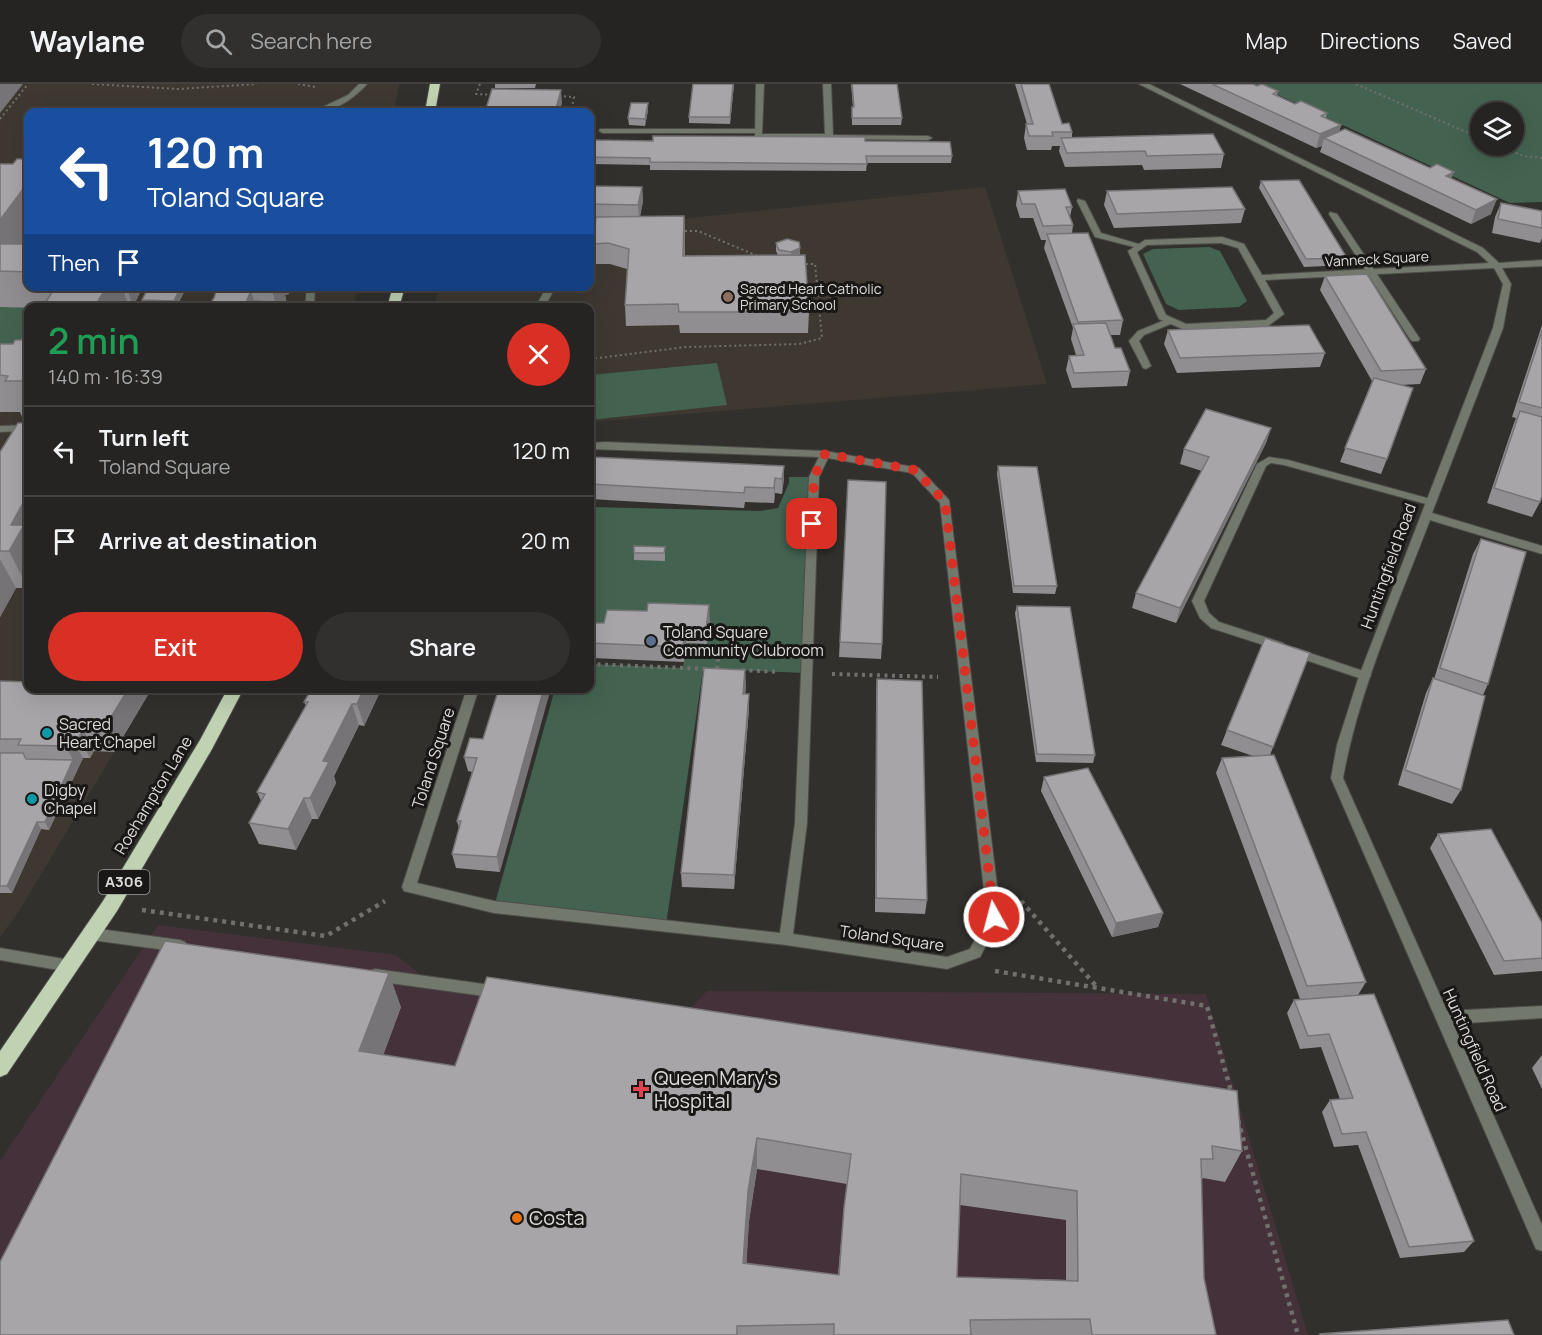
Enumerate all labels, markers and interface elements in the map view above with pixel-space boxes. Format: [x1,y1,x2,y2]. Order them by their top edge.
search box [181,14,601,68]
text: Waylane [30,22,145,60]
icon: search [202,25,235,58]
text: Search here [250,26,372,56]
text: Map [1246,27,1287,55]
text: Directions [1320,27,1420,55]
text: Saved [1453,27,1512,55]
map controls [1470,102,1524,156]
button: layers [1470,102,1524,156]
text: 120 m [147,123,264,181]
icon: left [48,132,126,210]
text: Toland Square [147,178,325,215]
icon: arrive [112,246,145,279]
street label: Vanneck Square [1325,246,1429,271]
text: Then [48,248,100,278]
place label: Sacred Heart Catholic Primary School [740,279,882,314]
marker: Sacred Heart Catholic Primary School [721,290,735,304]
text: 2 min [48,316,140,365]
button: close [507,323,570,386]
text: 140 m · 16:39 [48,363,163,390]
text: Turn left [99,423,189,453]
icon: left [48,435,81,468]
text: 120 m [512,436,570,466]
text: Toland Square [99,453,230,480]
pin [786,498,837,549]
street label: Huntingfield Road [1355,500,1421,632]
icon: arrive [795,507,828,540]
icon: arrive [48,525,81,558]
text: Arrive at destination [99,526,317,556]
text: 20 m [521,526,570,556]
button: Exit [48,612,303,681]
button: Share [315,612,570,681]
place label: Toland Square Community Clubroom [663,621,824,661]
marker: Toland Square Community Clubroom [644,634,658,648]
street label: Toland Square [406,705,460,811]
place label: Sacred Heart Chapel [59,713,156,753]
marker: Sacred Heart Chapel [40,726,54,740]
street label: Roehampton Lane [109,732,197,858]
place label: Digby Chapel [44,779,96,819]
marker: Digby Chapel [25,792,39,806]
road number: A306 [98,870,150,894]
position arrow [962,885,1026,949]
street label: Toland Square [838,920,946,956]
street label: Huntingfield Road [1438,985,1512,1115]
place label: Queen Mary's Hospital [654,1064,778,1114]
marker: Queen Mary's Hospital [632,1080,650,1098]
place label: Costa [529,1204,585,1231]
marker: Costa [510,1211,524,1225]

